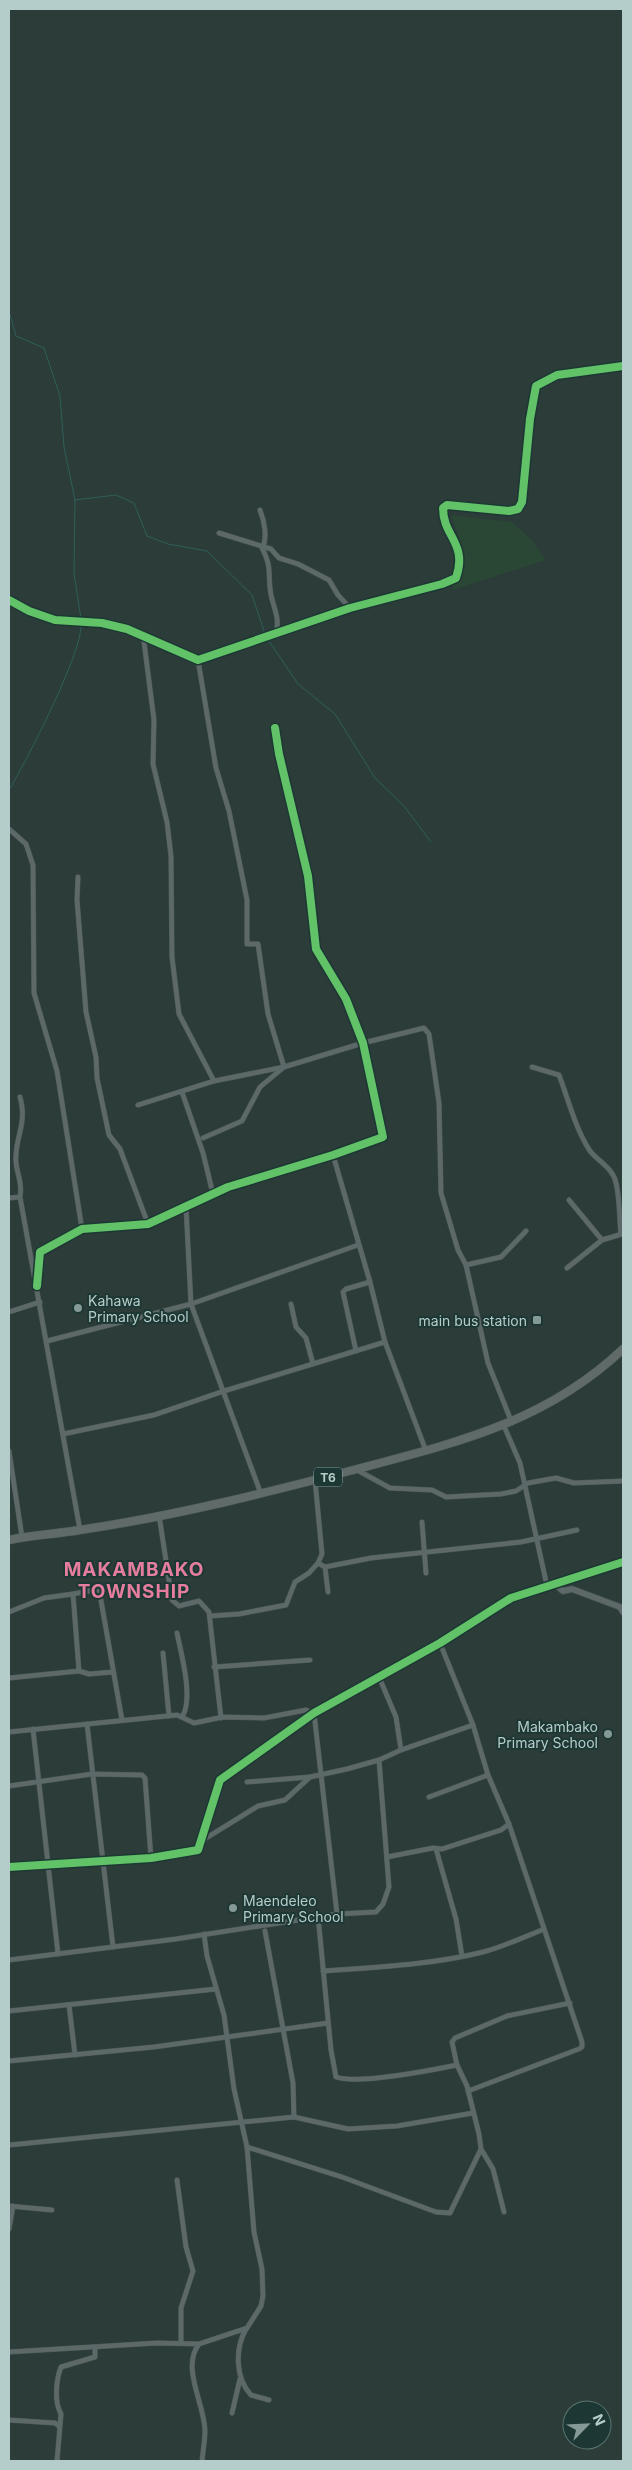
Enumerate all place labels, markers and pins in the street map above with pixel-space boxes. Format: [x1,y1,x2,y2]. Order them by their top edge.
place label: Kahawa Primary School [88,1292,189,1325]
marker: Kahawa Primary School [72,1302,84,1314]
place label: main bus station [419,1312,527,1329]
marker: main bus station [531,1314,543,1326]
place label: Makambako Primary School [497,1718,598,1751]
marker: Makambako Primary School [602,1728,614,1740]
place label: Maendeleo Primary School [243,1892,344,1925]
marker: Maendeleo Primary School [227,1902,239,1914]

